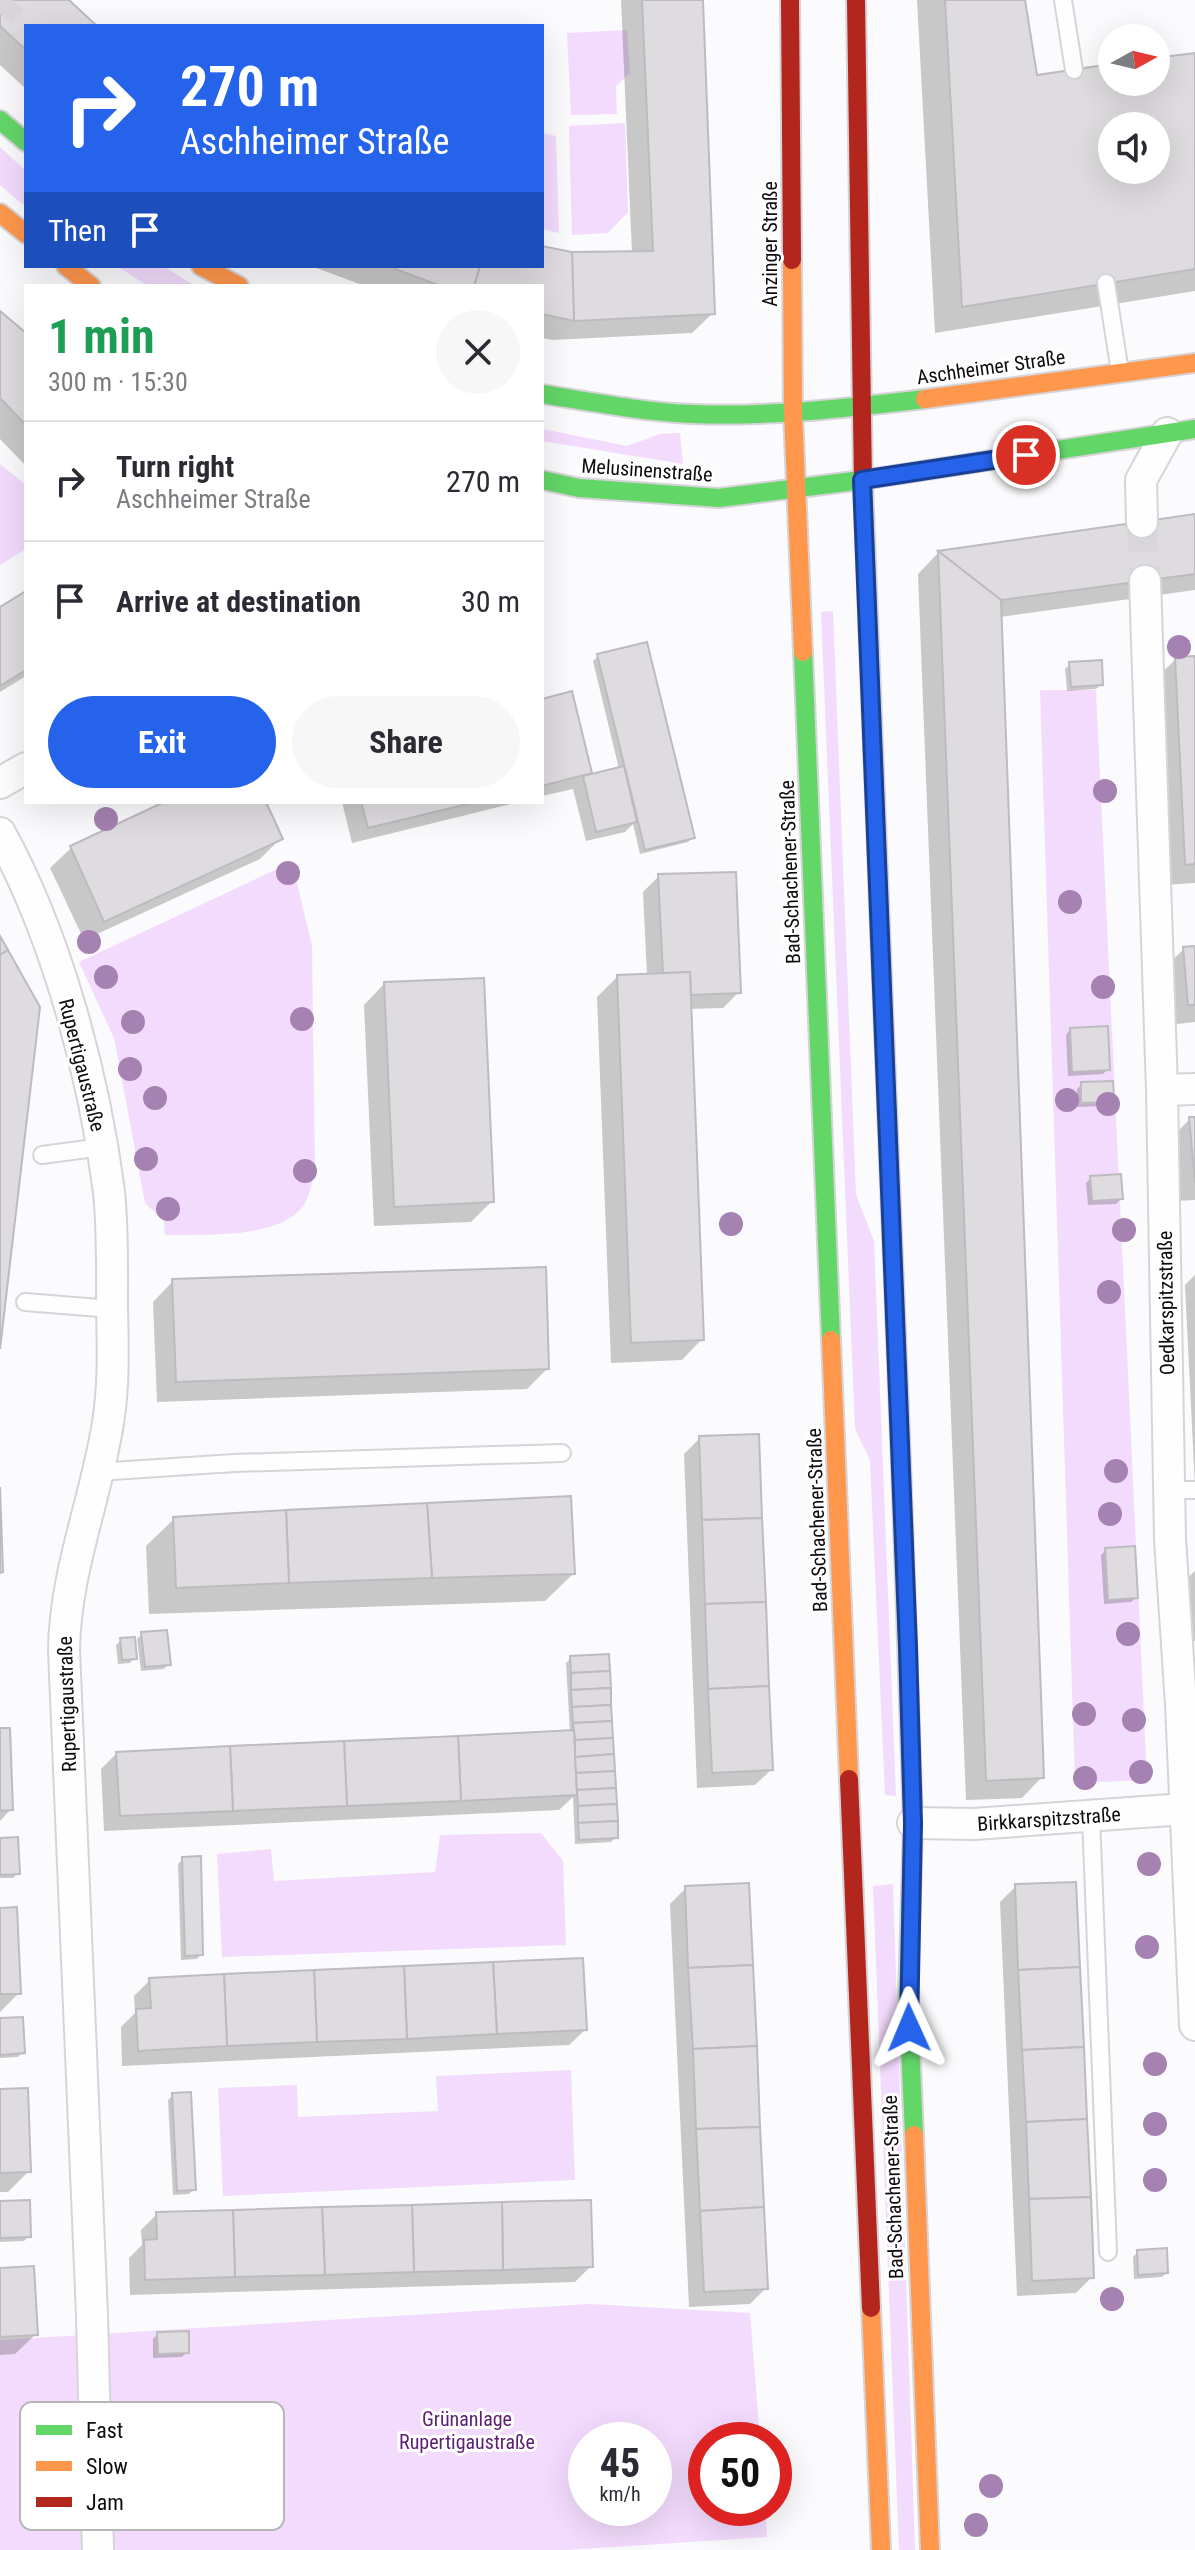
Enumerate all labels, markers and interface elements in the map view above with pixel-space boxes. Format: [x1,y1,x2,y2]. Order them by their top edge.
north arrow [1098,24,1170,96]
map controls [1098,24,1170,184]
text: 270 m [180,54,319,120]
icon: right [48,56,152,160]
button: sound [1098,112,1170,184]
text: Aschheimer Straße [180,121,449,163]
street label: Anzinger Straße [758,181,782,307]
icon: arrive [123,208,167,252]
text: Then [48,213,107,248]
text: 1 min [48,308,155,365]
button: close [436,310,520,394]
street label: Aschheimer Straße [915,345,1067,389]
text: 300 m · 15:30 [48,367,188,397]
pin [992,421,1060,489]
icon: arrive [1004,433,1048,477]
text: Turn right [116,449,234,484]
street label: Melusinenstraße [581,453,713,487]
icon: right [48,459,92,503]
text: 270 m [446,464,520,499]
text: Aschheimer Straße [116,484,311,514]
icon: arrive [48,579,92,623]
text: Arrive at destination [116,584,361,619]
text: 30 m [461,584,520,619]
button: Exit [48,696,276,788]
button: Share [292,696,520,788]
street label: Bad-Schachener-Straße [775,780,805,964]
street label: Rupertigaustraße [54,996,110,1134]
street label: Oedkarspitzstraße [1153,1231,1179,1375]
street label: Bad-Schachener-Straße [802,1428,832,1612]
street label: Rupertigaustraße [53,1636,81,1772]
street label: Birkkarspitzstraße [976,1802,1122,1836]
position arrow [867,1986,951,2070]
street label: Bad-Schachener-Straße [878,2095,908,2279]
legend [20,2402,284,2530]
park label: Grünanlage Rupertigaustraße [399,2407,535,2454]
text: Fast [86,2418,123,2443]
speed limit sign: 50 [688,2422,792,2526]
text: 45 [600,2440,640,2487]
text: Slow [86,2454,128,2479]
text: km/h [599,2482,641,2506]
text: Jam [86,2490,124,2515]

